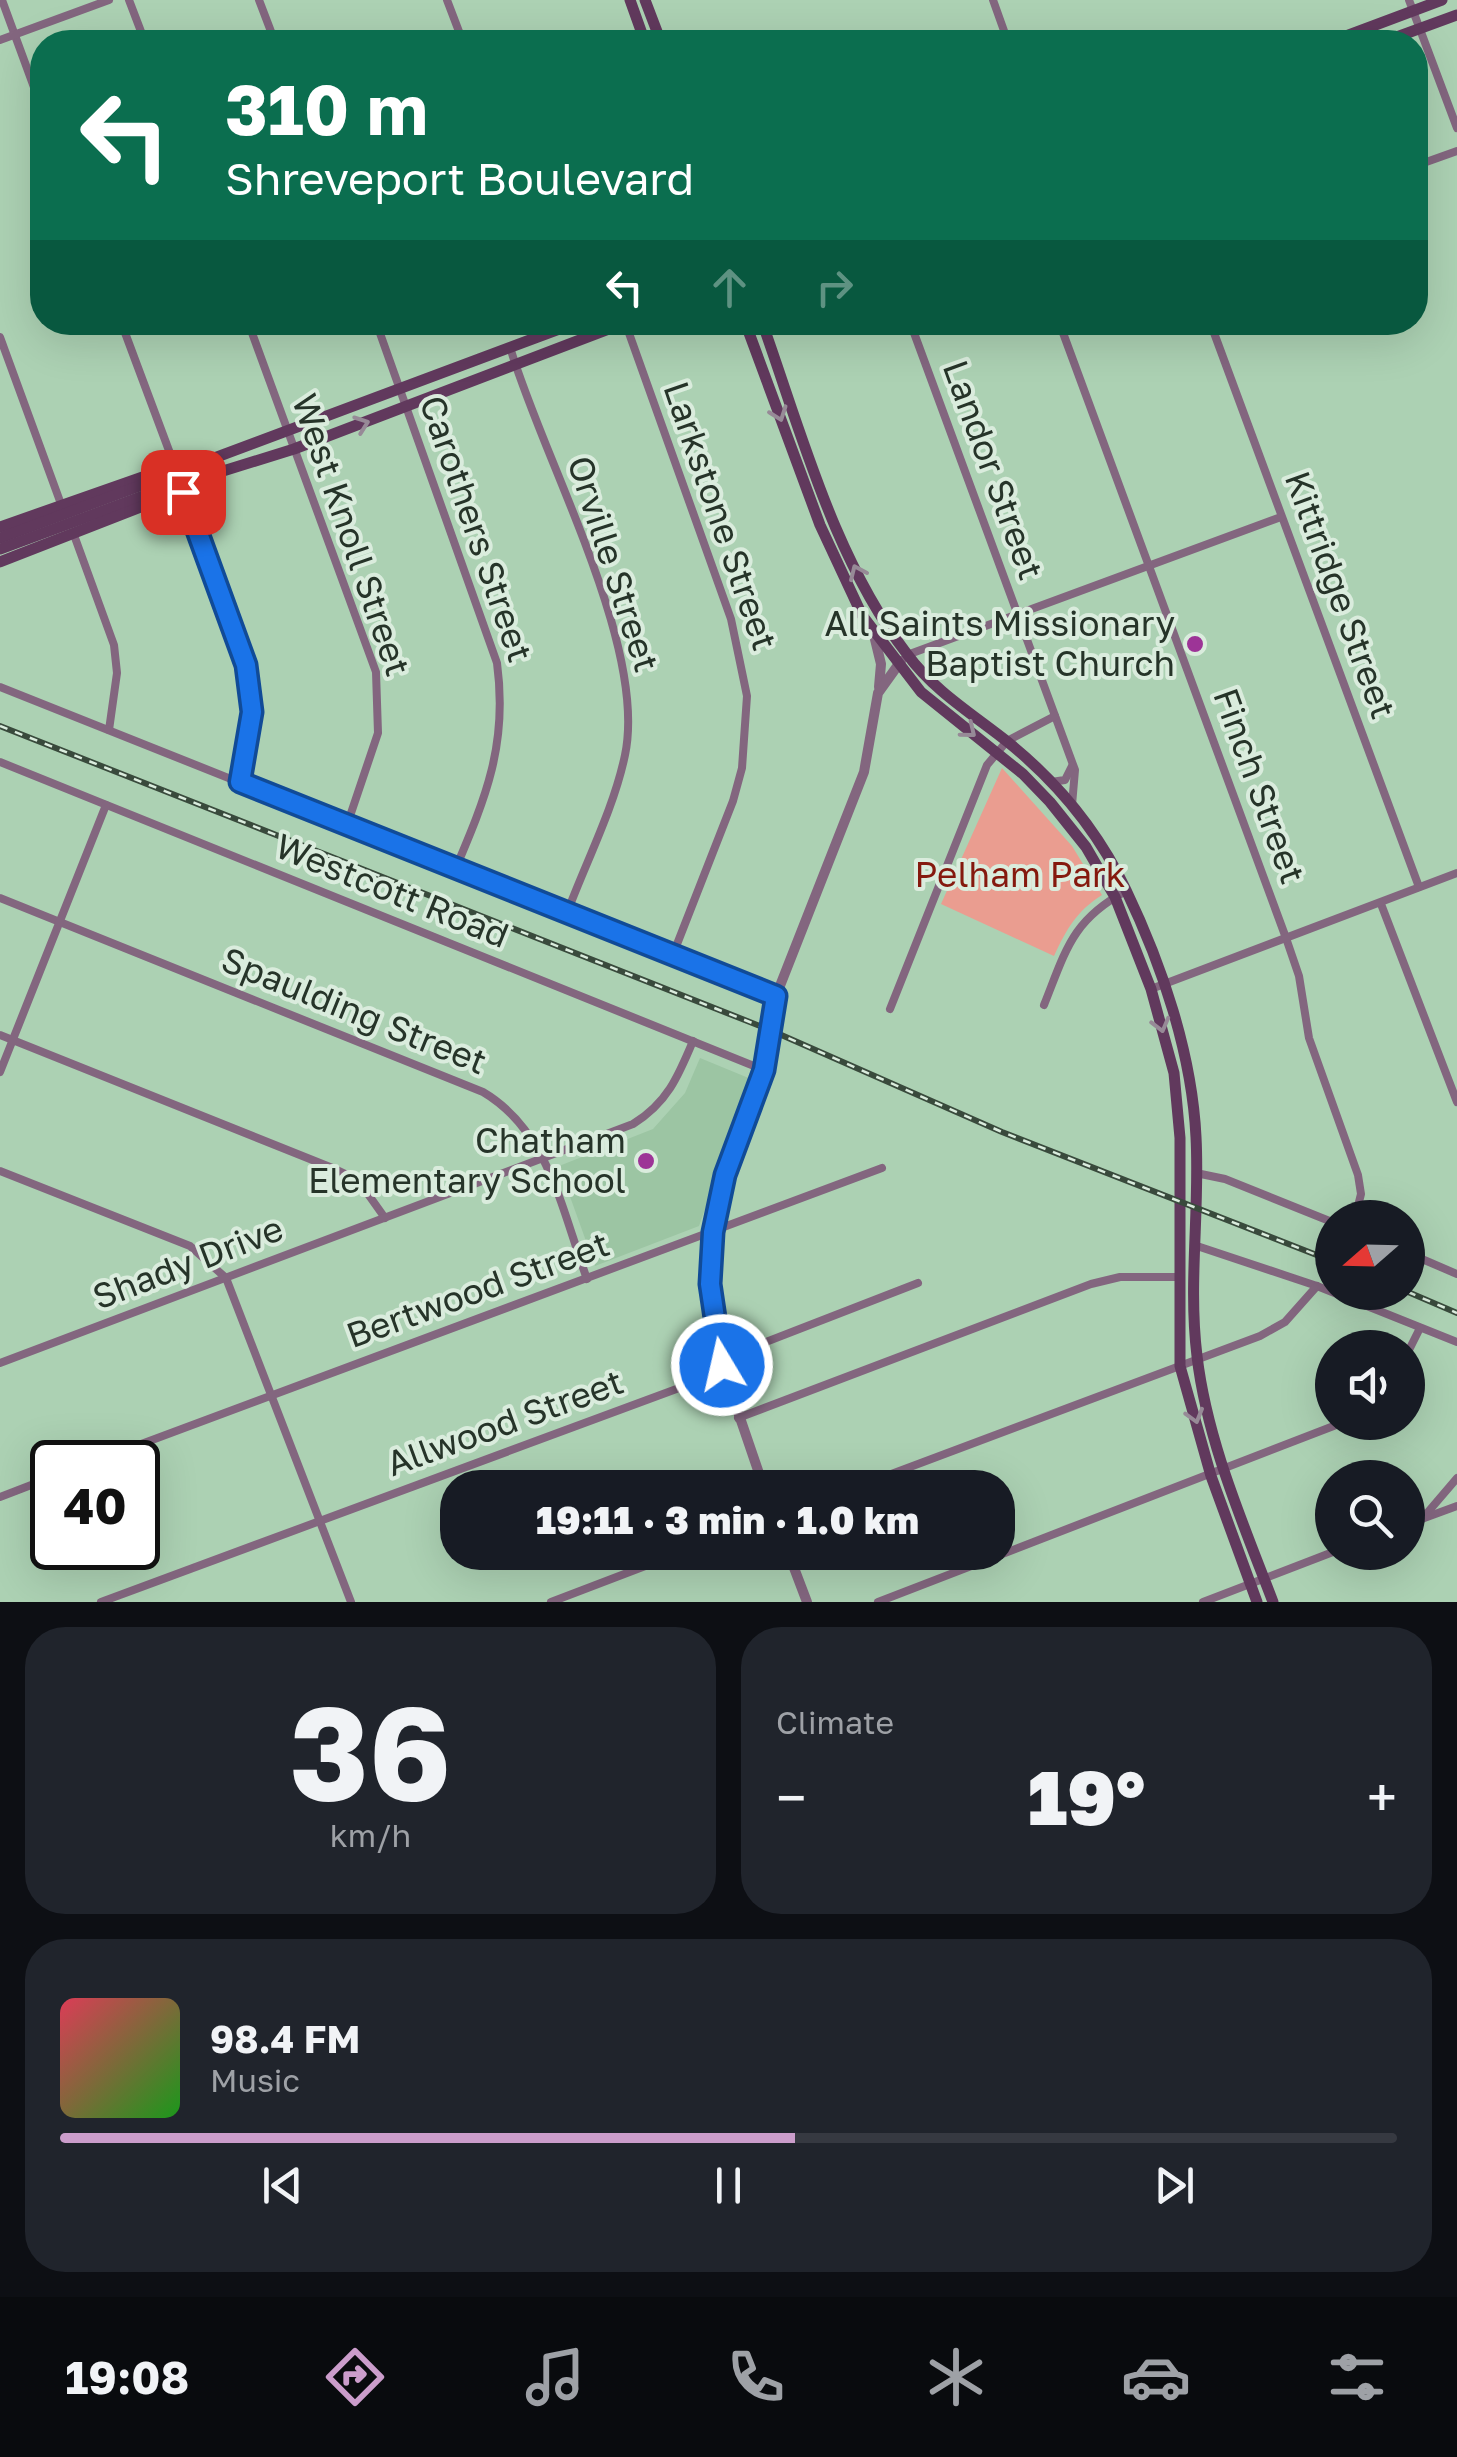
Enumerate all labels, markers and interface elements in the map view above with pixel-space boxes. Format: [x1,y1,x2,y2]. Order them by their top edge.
text: 310 m [225,66,428,150]
icon: left [60,70,190,200]
text: Shreveport Boulevard [225,151,694,205]
icon: left [597,260,652,315]
icon: ahead [702,260,757,315]
icon: right [807,260,862,315]
street label: Landor Street [935,354,1053,585]
street label: Larkstone Street [655,376,787,655]
street label: West Knoll Street [284,388,420,681]
street label: Carothers Street [412,390,542,667]
one-way arrow [767,404,787,422]
one-way arrow [353,415,370,435]
pin [141,450,226,535]
street label: Orville Street [559,451,669,677]
icon: arrive [156,465,211,520]
street label: Kittridge Street [1277,465,1405,724]
one-way arrow [849,564,869,582]
place label: All Saints Missionary Baptist Church [825,602,1175,684]
marker: All Saints Missionary Baptist Church [1184,633,1206,655]
street label: Finch Street [1205,682,1315,889]
one-way arrow [958,719,976,737]
street label: Westcott Road [270,824,515,956]
park label: Pelham Park [915,853,1125,895]
street label: Spaulding Street [216,938,493,1082]
one-way arrow [1150,1016,1171,1034]
place label: Chatham Elementary School [308,1119,626,1201]
marker: Chatham Elementary School [635,1150,657,1172]
north arrow [1315,1200,1425,1310]
map controls [1315,1200,1425,1570]
street label: Shady Drive [87,1207,289,1318]
street label: Bertwood Street [341,1222,615,1356]
position arrow [670,1313,774,1417]
button: sound [1315,1330,1425,1440]
street label: Allwood Street [381,1360,629,1484]
one-way arrow [1183,1407,1204,1425]
speed limit sign: 40 [30,1440,160,1570]
button: search [1315,1460,1425,1570]
text: 19:11 · 3 min · 1.0 km [536,1497,919,1542]
text: 36 [290,1673,451,1829]
text: Climate [776,1703,894,1741]
text: 19° [1028,1751,1145,1842]
text: − [776,1764,806,1830]
text: + [1367,1764,1397,1830]
text: km/h [330,1816,411,1854]
text: 98.4 FM [210,2016,360,2061]
text: Music [210,2061,300,2099]
icon: previous [255,2158,310,2213]
icon: pause [701,2158,756,2213]
icon: next [1147,2158,1202,2213]
icon: directions [320,2342,390,2412]
icon: music [520,2342,590,2412]
icon: phone [721,2342,791,2412]
icon: climate [921,2342,991,2412]
icon: car [1121,2342,1191,2412]
icon: filters [1322,2342,1392,2412]
text: 19:08 [65,2350,189,2404]

